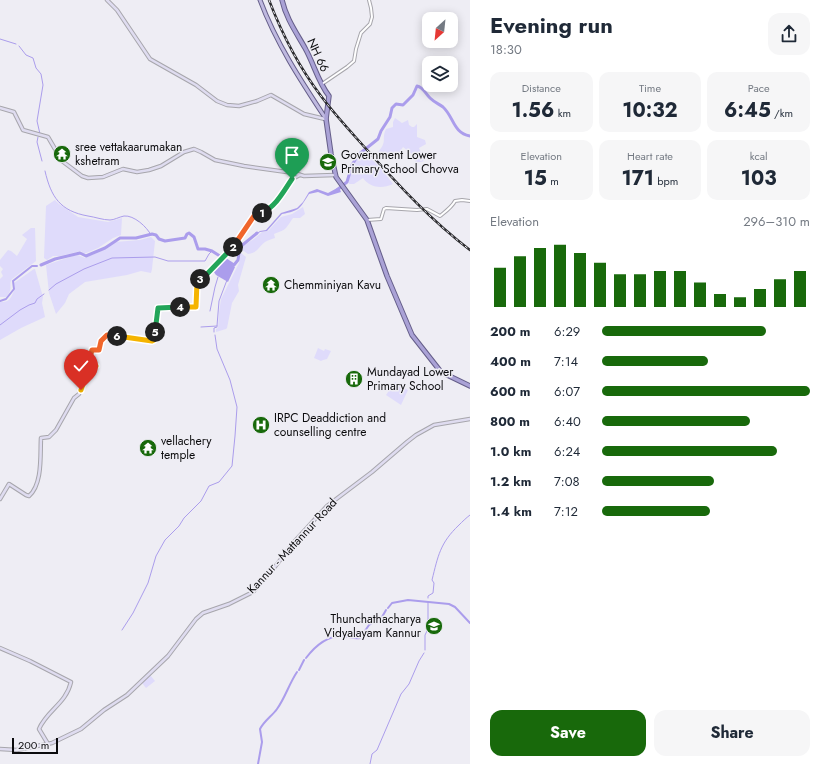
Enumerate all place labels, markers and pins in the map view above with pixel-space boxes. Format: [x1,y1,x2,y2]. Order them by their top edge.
place label: sree vettakaarumakan kshetram [75,138,182,170]
pin [275,138,309,179]
temple icon: sree vettakaarumakan kshetram [52,144,72,164]
place label: Government Lower Primary School Chovva [341,146,459,178]
school or university icon: Government Lower Primary School Chovva [318,152,338,172]
pin: 1 [252,203,272,223]
pin: 2 [223,237,243,257]
pin: 3 [190,269,210,289]
temple icon: Chemminiyan Kavu [261,275,281,295]
place label: Chemminiyan Kavu [284,276,381,294]
pin: 4 [170,297,190,317]
pin: 5 [145,322,165,342]
pin: 6 [107,326,127,346]
pin [64,349,98,390]
place label: Mundayad Lower Primary School [367,363,454,395]
building icon: Mundayad Lower Primary School [344,369,364,389]
place label: IRPC Deaddiction and counselling centre [274,409,386,441]
hospital icon: IRPC Deaddiction and counselling centre [251,415,271,435]
place label: vellachery temple [161,432,212,464]
temple icon: vellachery temple [138,438,158,458]
place label: Thunchathacharya Vidyalayam Kannur [324,610,422,642]
school or university icon: Thunchathacharya Vidyalayam Kannur [424,616,444,636]

